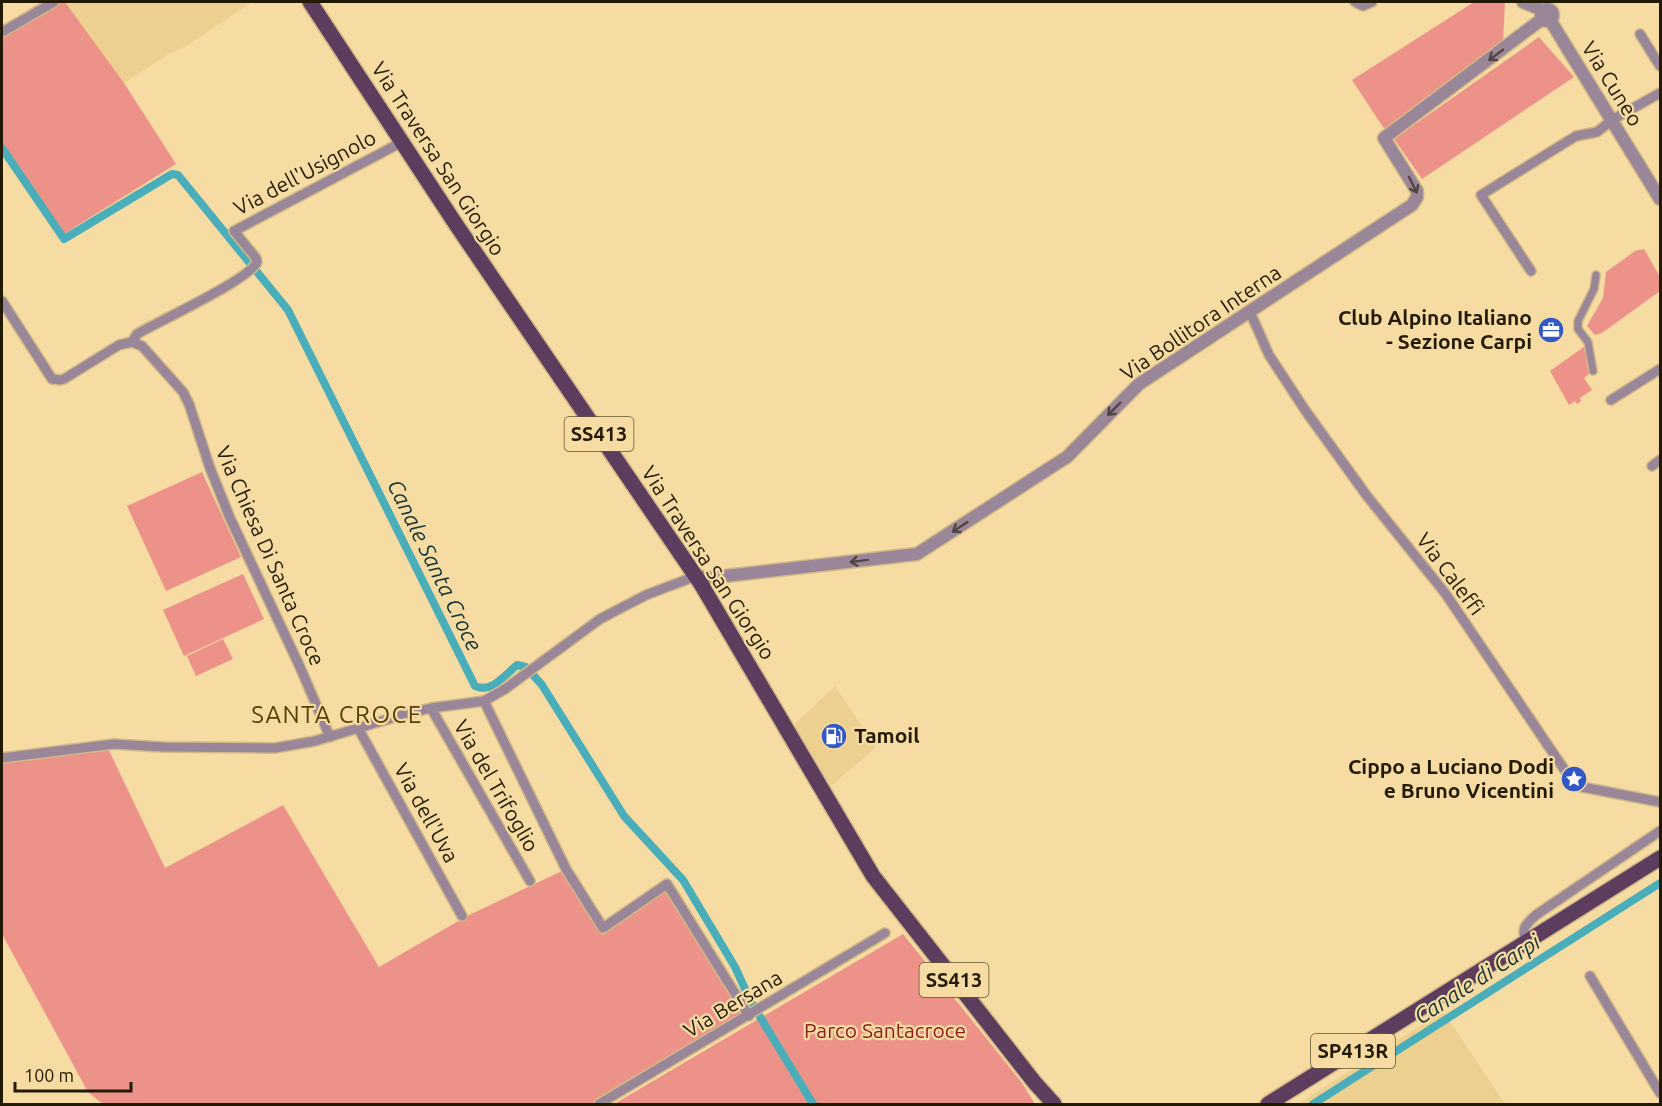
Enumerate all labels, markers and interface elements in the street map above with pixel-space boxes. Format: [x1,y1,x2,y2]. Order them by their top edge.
street label: Via Cuneo [1577,37,1648,130]
one-way arrow [1488,48,1504,61]
street label: Via Traversa San Giorgio [367,57,511,260]
street label: Via dell'Usignolo [229,125,380,220]
one-way arrow [1408,176,1419,194]
street label: Via Bollitora Interna [1116,260,1285,385]
place label: Club Alpino Italiano - Sezione Carpi [1338,305,1532,353]
office icon: Club Alpino Italiano - Sezione Carpi [1536,315,1566,345]
one-way arrow [1107,401,1122,416]
road number: SS413 [564,417,634,451]
street label: Via Chiesa Di Santa Croce [212,442,330,669]
street label: Via Traversa San Giorgio [637,461,781,664]
water label: Canale Santa Croce [383,475,488,654]
one-way arrow [952,521,969,533]
street label: Via Caleffi [1412,528,1489,619]
one-way arrow [849,556,869,567]
district label: SANTA CROCE [251,701,423,728]
street label: Via del Trifoglio [449,715,544,856]
fuel station icon: Tamoil [819,721,849,751]
place label: Tamoil [854,723,920,747]
place label: Cippo a Luciano Dodi e Bruno Vicentini [1348,754,1554,802]
street label: Via dell'Uva [390,759,464,866]
place icon: Cippo a Luciano Dodi e Bruno Vicentini [1559,764,1589,794]
water label: Canale di Carpi [1409,928,1546,1029]
road number: SS413 [920,963,988,997]
street label: Via Bersana [679,964,786,1042]
park label: Parco Santacroce [804,1018,966,1042]
road number: SP413R [1311,1034,1395,1068]
scale bar [15,1055,130,1093]
text: 100 m [24,1065,74,1085]

